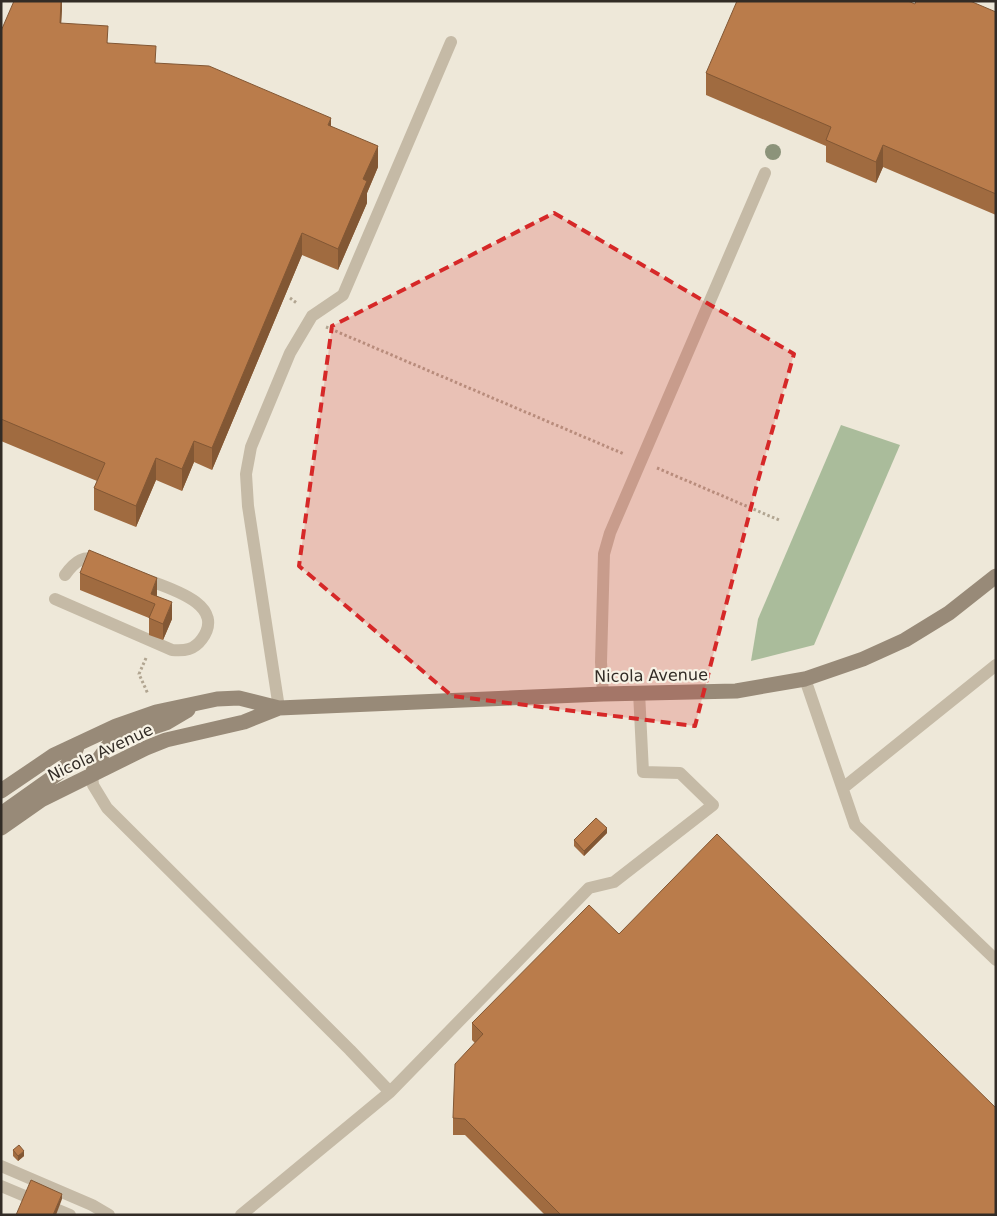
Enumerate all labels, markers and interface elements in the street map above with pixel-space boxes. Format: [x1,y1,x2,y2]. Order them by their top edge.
street label: Nicola Avenue [594,665,708,686]
street label: Nicola Avenue [45,720,156,785]

